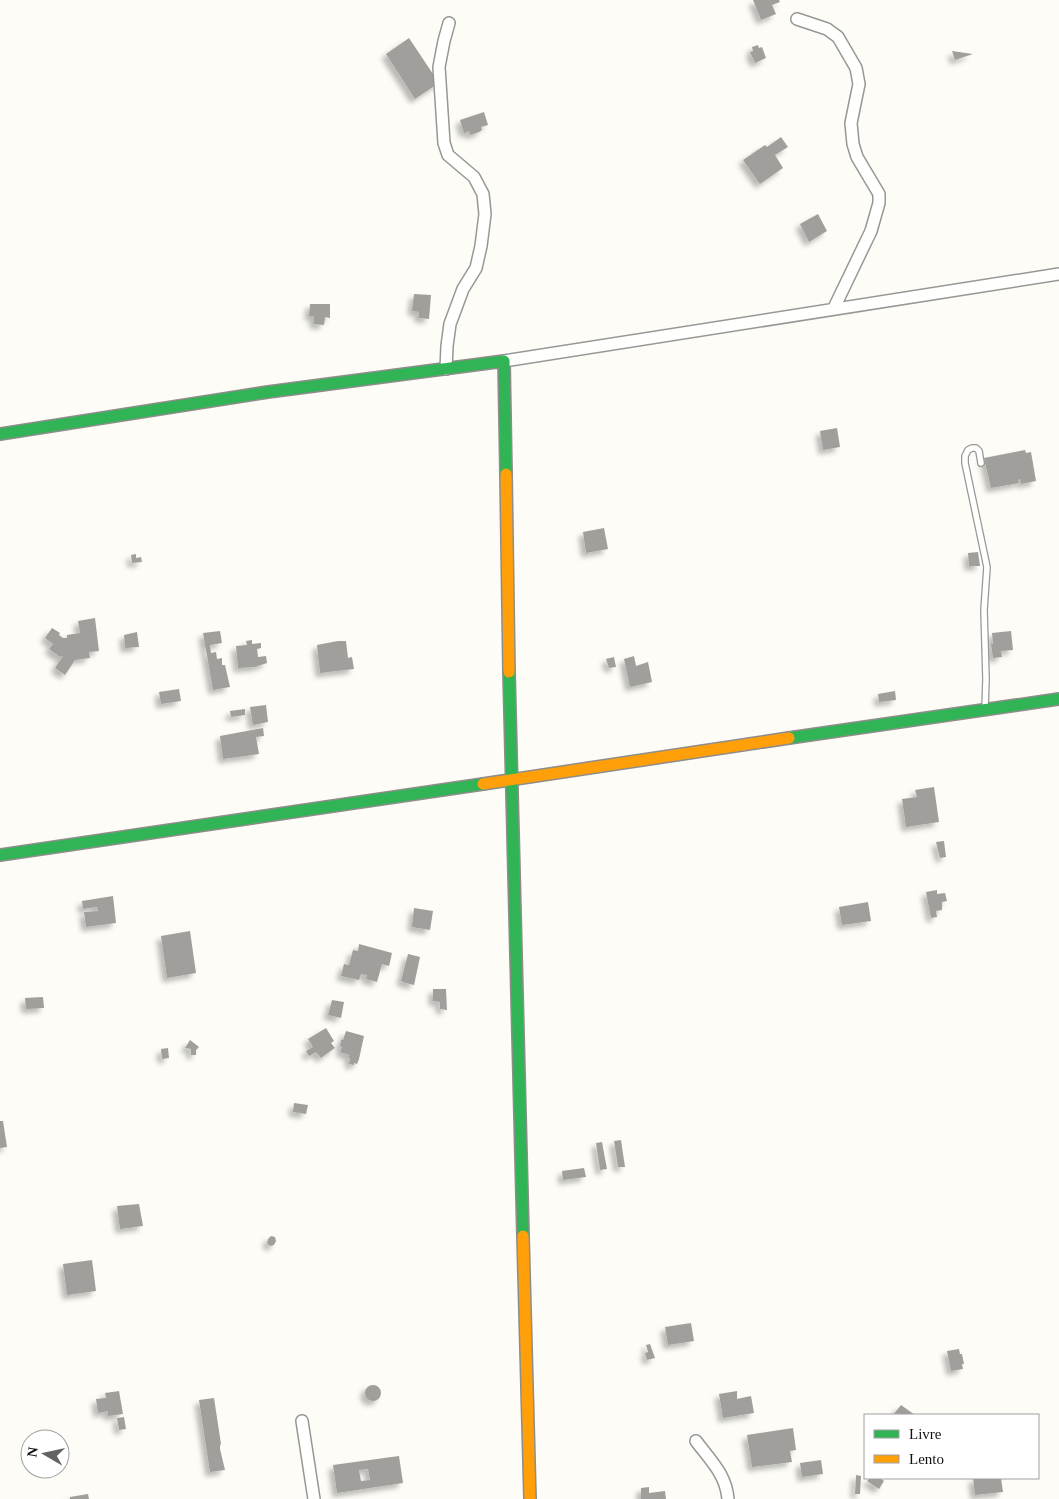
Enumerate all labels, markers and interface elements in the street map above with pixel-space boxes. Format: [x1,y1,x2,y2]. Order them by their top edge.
legend [864,1414,1039,1479]
text: Livre [909,1426,942,1442]
north arrow [20,1429,70,1479]
text: N [24,1446,41,1458]
text: Lento [909,1451,944,1467]

